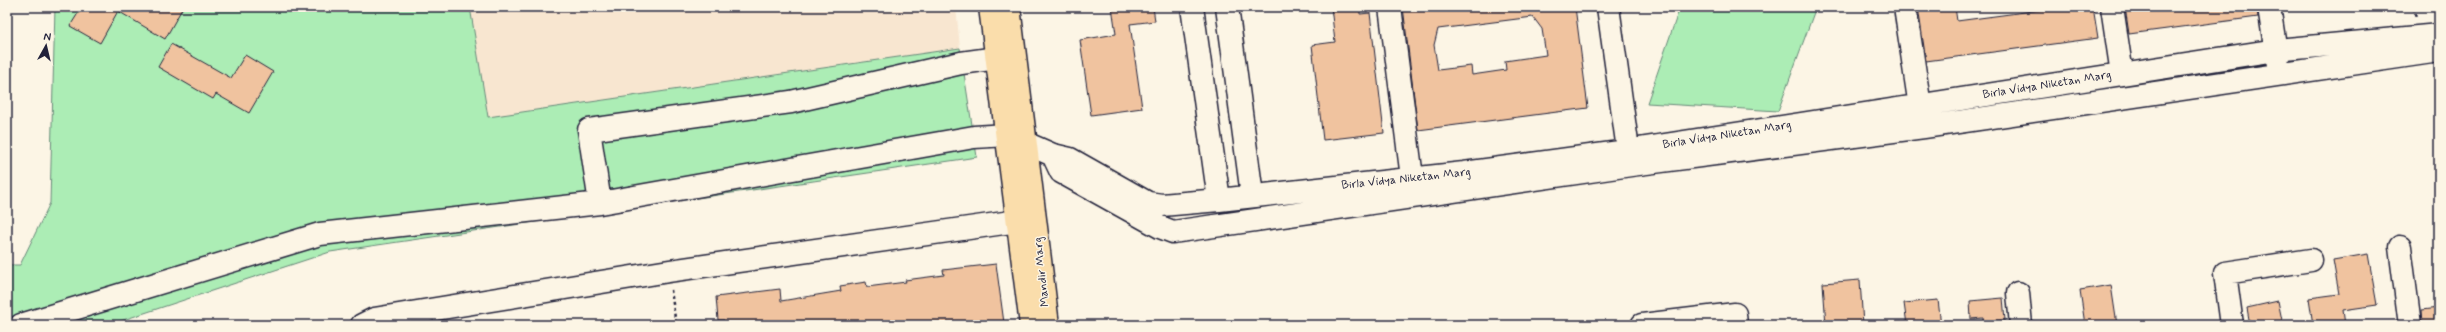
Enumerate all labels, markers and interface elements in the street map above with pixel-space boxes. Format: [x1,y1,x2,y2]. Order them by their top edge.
north arrow [26,26,66,66]
text: N [43,30,52,45]
street label: Birla Vidya Niketan Marg [1982,67,2112,103]
street label: Birla Vidya Niketan Marg [1662,117,1792,153]
street label: Birla Vidya Niketan Marg [1341,164,1471,194]
street label: Mandir Marg [1030,236,1054,308]

